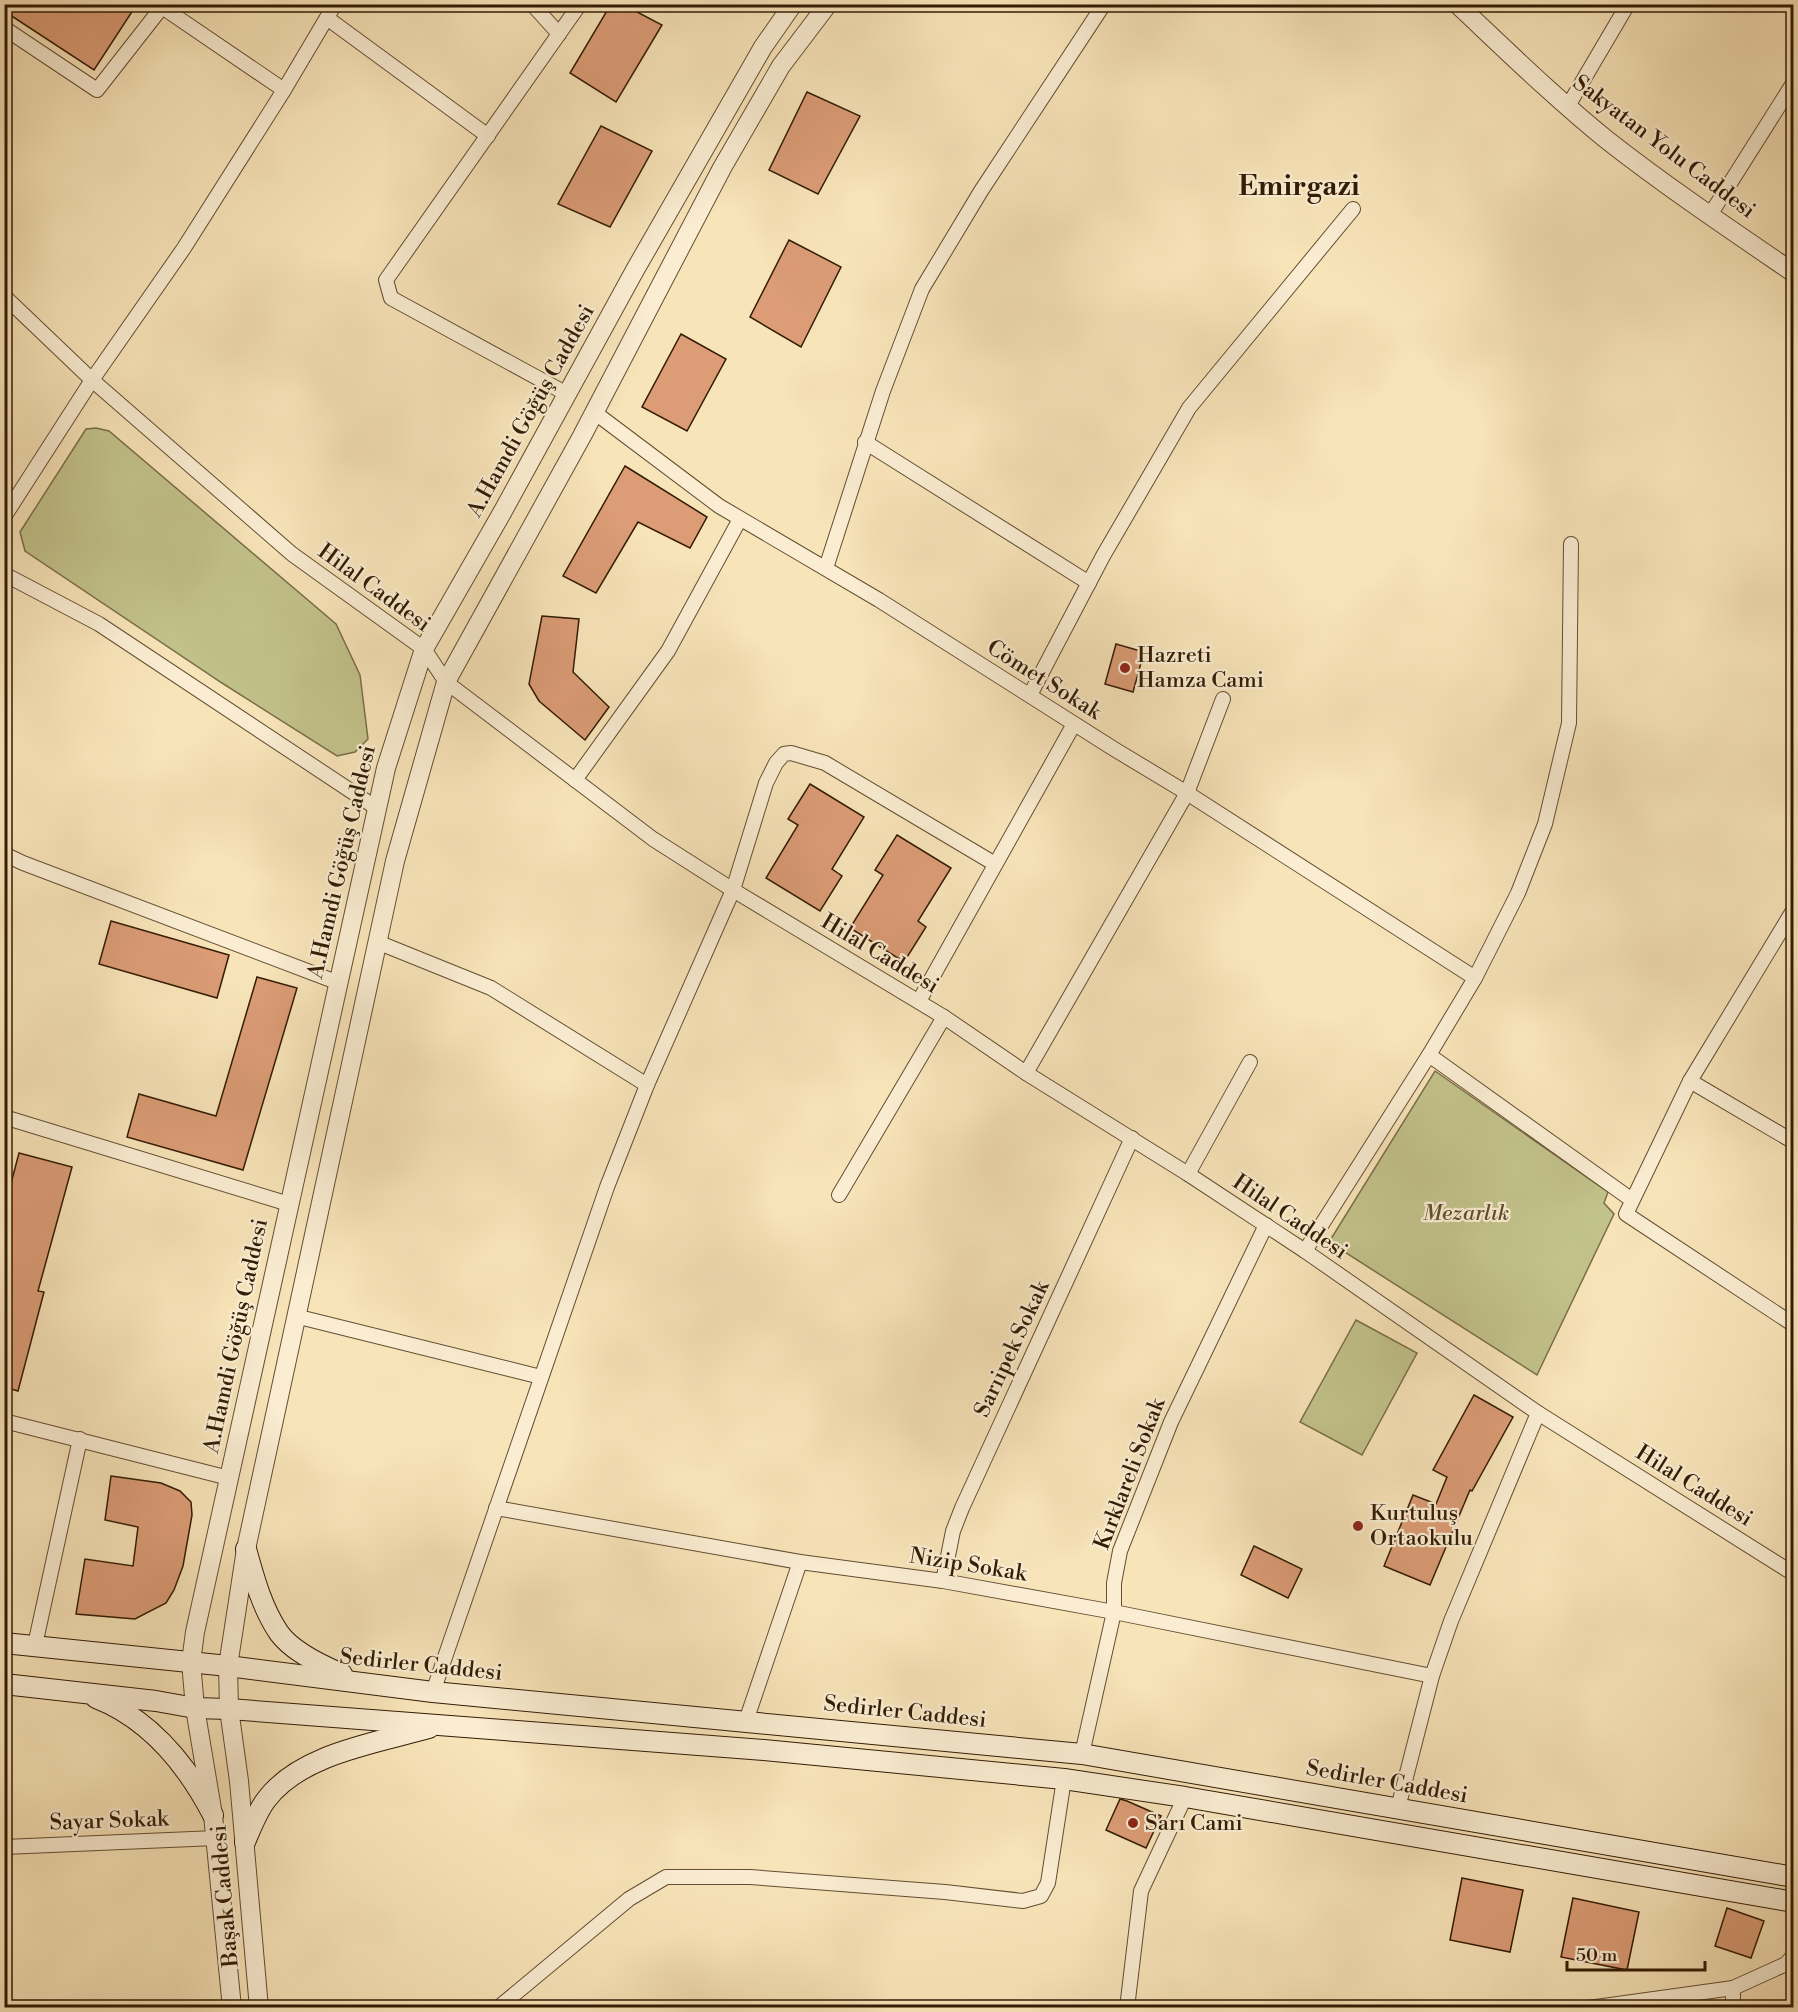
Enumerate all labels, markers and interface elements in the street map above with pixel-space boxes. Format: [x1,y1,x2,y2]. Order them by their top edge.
street label: Sakyatan Yolu Caddesi [1567,70,1761,224]
district label: Emirgazi [1238,169,1360,204]
street label: A.Hamdi Göğüş Caddesi [461,300,601,523]
street label: Hilal Caddesi [312,538,436,638]
street label: Cömet Sokak [982,634,1108,727]
place label: Hazreti Hamza Cami [1137,642,1264,694]
marker: Hazreti Hamza Cami [1118,661,1132,675]
street label: A.Hamdi Göğüş Caddesi [302,743,382,982]
street label: Hilal Caddesi [816,908,944,1000]
street label: Hilal Caddesi [1227,1169,1353,1265]
park label: Mezarlık [1423,1200,1509,1227]
street label: A.Hamdi Göğüş Caddesi [198,1216,274,1457]
street label: Sarıipek Sokak [969,1275,1056,1422]
street label: Kırklareli Sokak [1089,1393,1172,1554]
street label: Hilal Caddesi [1631,1439,1757,1533]
place label: Kurtuluş Ortaokulu [1370,1500,1473,1552]
marker: Kurtuluş Ortaokulu [1351,1519,1365,1533]
street label: Nizip Sokak [907,1542,1030,1588]
street label: Sedirler Caddesi [338,1643,504,1687]
street label: Sedirler Caddesi [822,1690,988,1734]
street label: Sedirler Caddesi [1304,1755,1470,1809]
street label: Sayar Sokak [49,1805,171,1837]
place label: Sarı Cami [1145,1810,1243,1837]
marker: Sarı Cami [1126,1816,1140,1830]
street label: Başak Caddesi [205,1824,245,1969]
scale bar [1567,1934,1705,1972]
text: 50 m [1576,1944,1618,1967]

